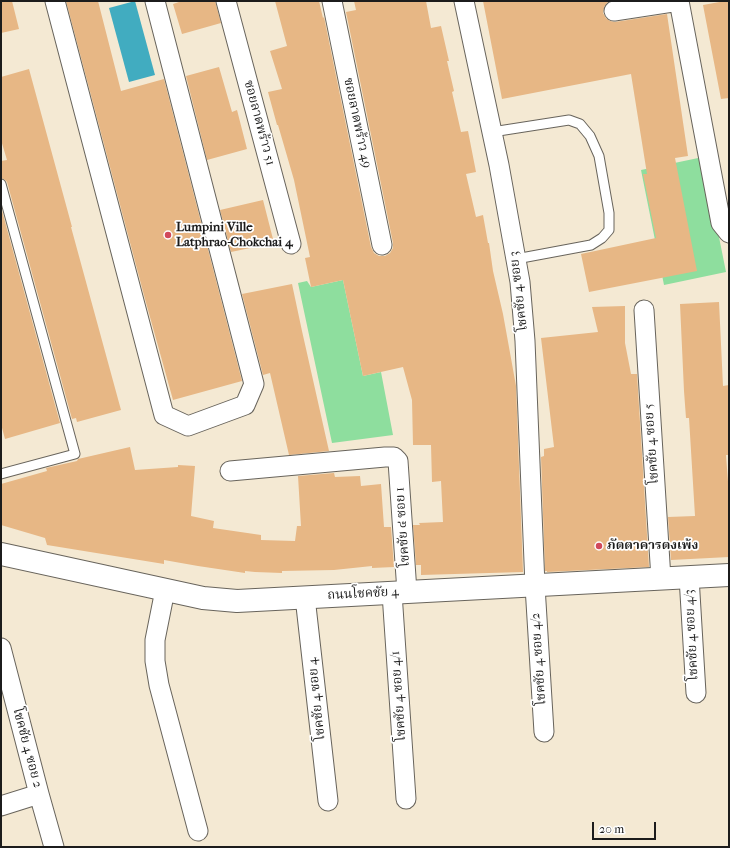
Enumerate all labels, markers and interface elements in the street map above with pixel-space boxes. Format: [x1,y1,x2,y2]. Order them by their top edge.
street label: ซอยลาดพร้าว 49 [340,76,374,170]
street label: ซอยลาดพร้าว 51 [240,79,278,167]
place label: Lumpini Ville Latphrao-Chokchai 4 [176,220,293,251]
marker: Lumpini Ville Latphrao-Chokchai 4 [163,230,173,240]
street label: โชคชัย 4 ซอย 3 [506,250,532,332]
street label: โชคชัย 4 ซอย 5 [641,403,663,485]
street label: โชคชัย ๔ ซอย 1 [392,487,414,567]
place label: ภัตตาคารตงเพ้ง [607,538,698,554]
marker: ภัตตาคารตงเพ้ง [594,541,604,551]
street label: ถนนโชคชัย 4 [327,584,399,604]
street label: โชคชัย 4 ซอย 4/3 [682,589,702,681]
street label: โชคชัย 4 ซอย 4/2 [528,612,550,706]
street label: โชคชัย 4 ซอย 4/1 [388,650,410,742]
street label: โชคชัย 4 ซอย 4 [305,657,329,741]
street label: โชคชัย 4 ซอย 2 [9,706,45,790]
scale bar [594,814,658,840]
text: 20 m [599,822,624,836]

